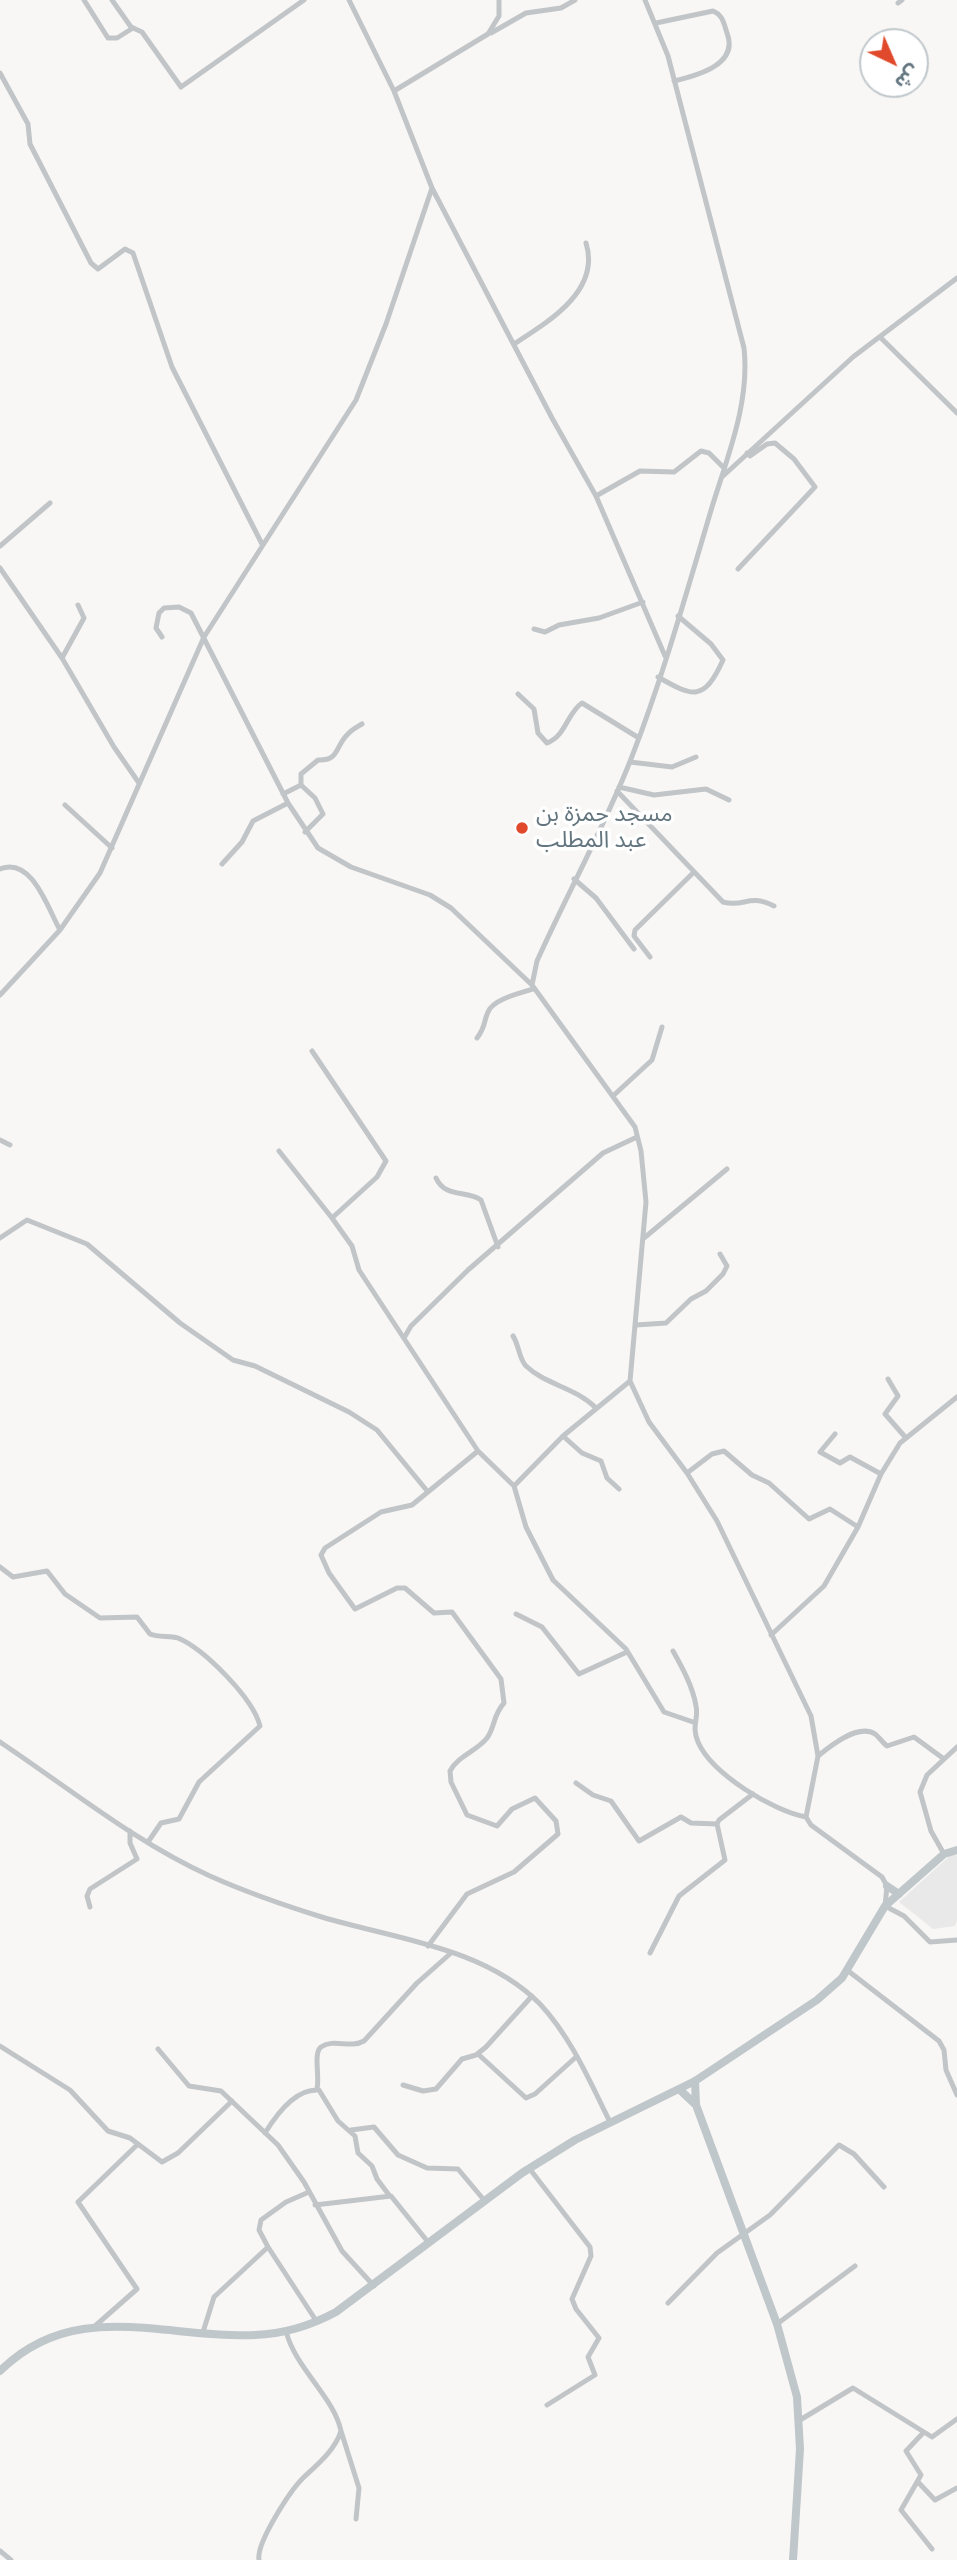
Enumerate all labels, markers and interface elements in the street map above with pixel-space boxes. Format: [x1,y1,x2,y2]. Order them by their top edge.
north arrow [859,28,929,98]
text: ش [890,60,925,94]
place label: مسجد حمزة بن عبد المطلب [536,801,673,855]
marker: مسجد حمزة بن عبد المطلب [514,820,530,836]

